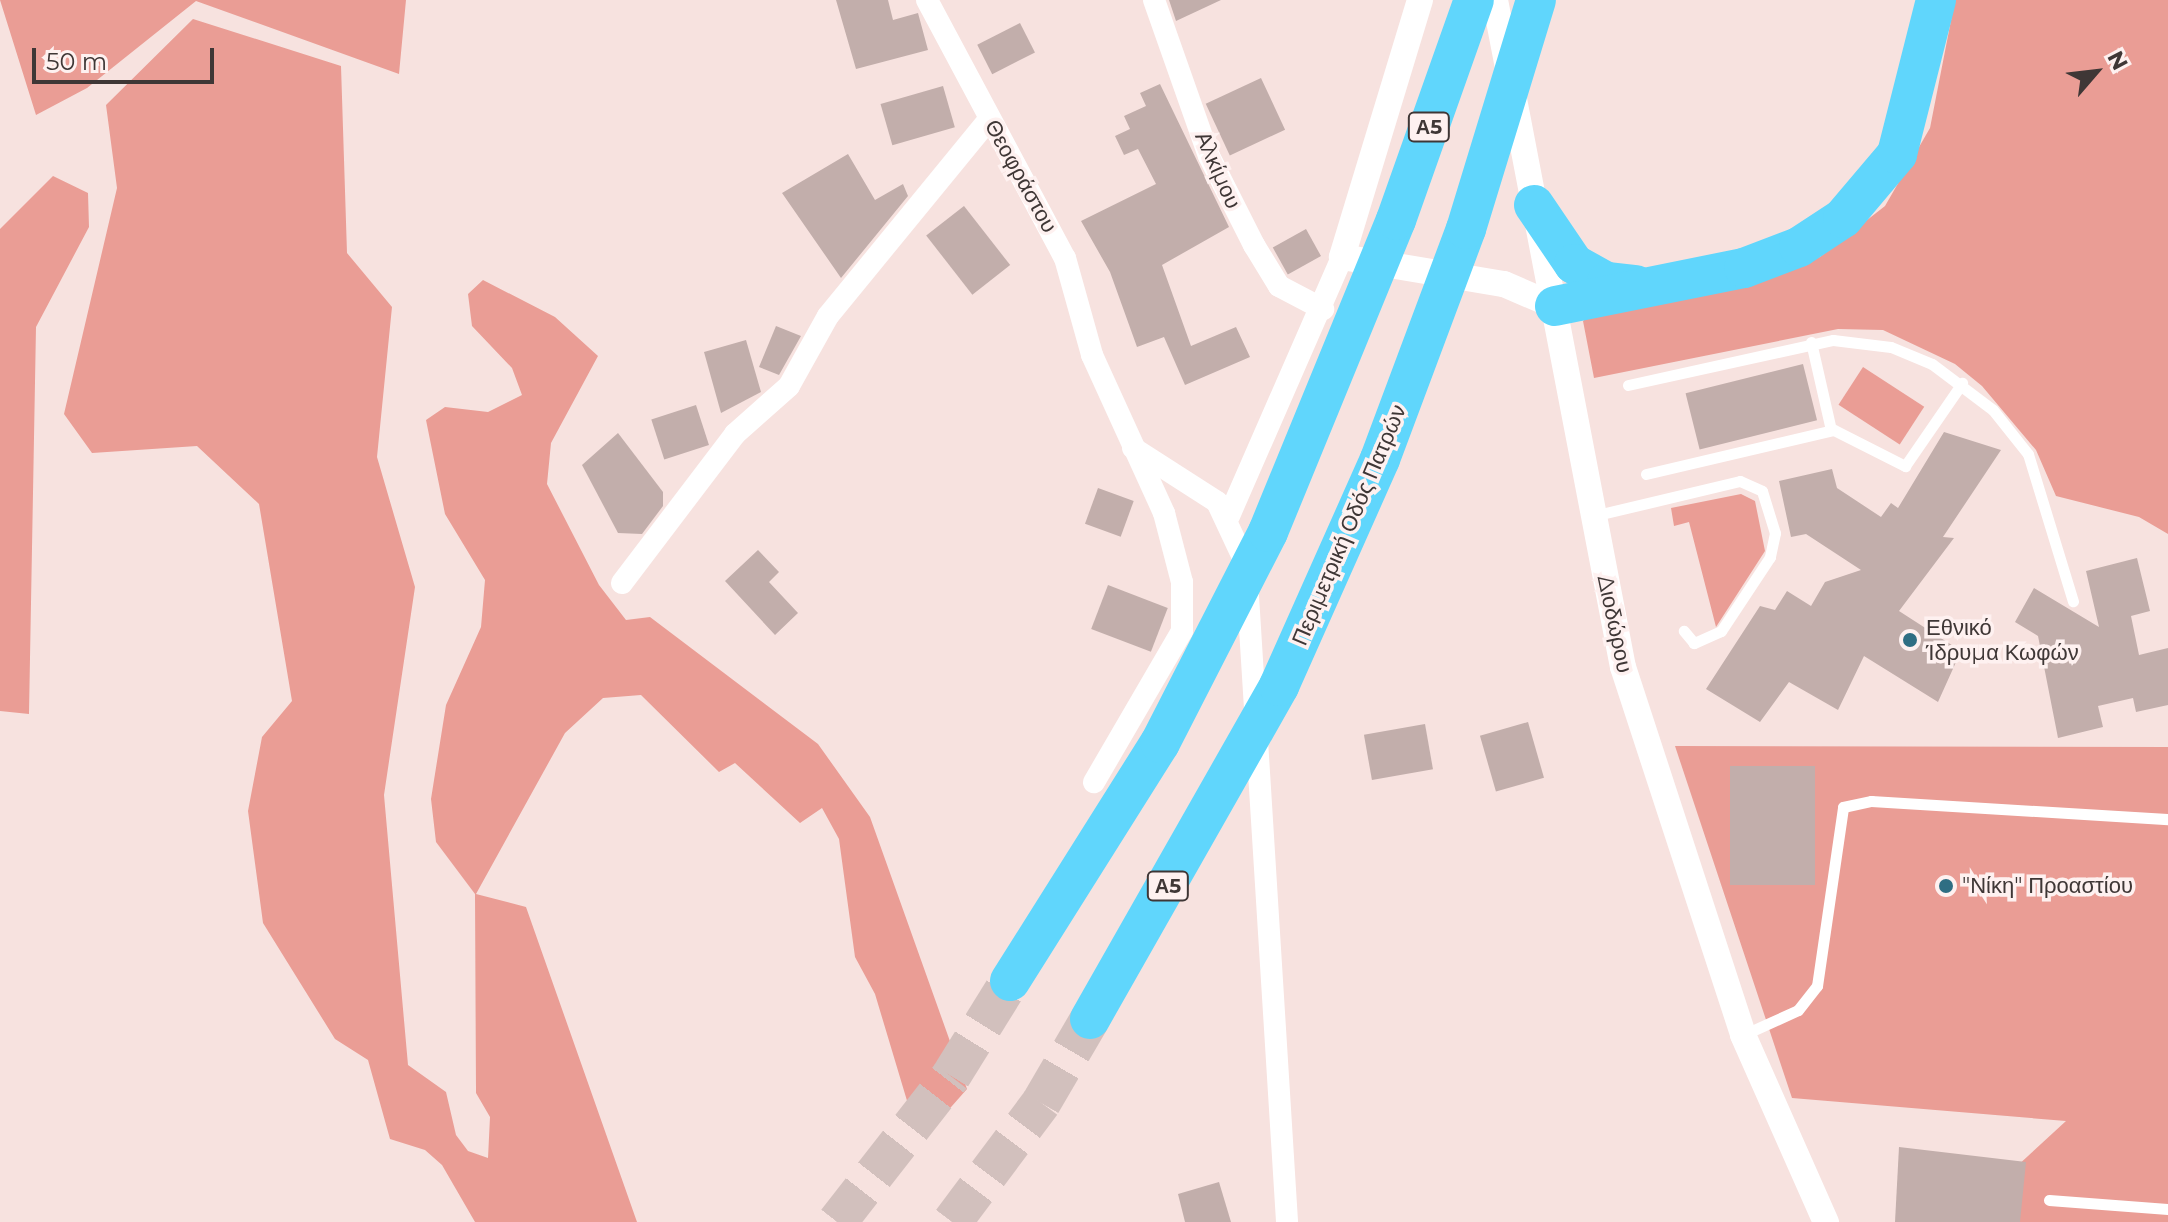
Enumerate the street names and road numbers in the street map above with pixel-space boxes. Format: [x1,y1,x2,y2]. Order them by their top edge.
road number: Α5 [1407,111,1451,143]
street label: Θεοφράστου [979,115,1063,237]
street label: Αλκίμου [1189,127,1247,213]
street label: Περιμετρική Οδός Πατρών [1286,401,1412,649]
street label: Διοδώρου [1592,573,1638,675]
road number: Α5 [1146,870,1190,902]

